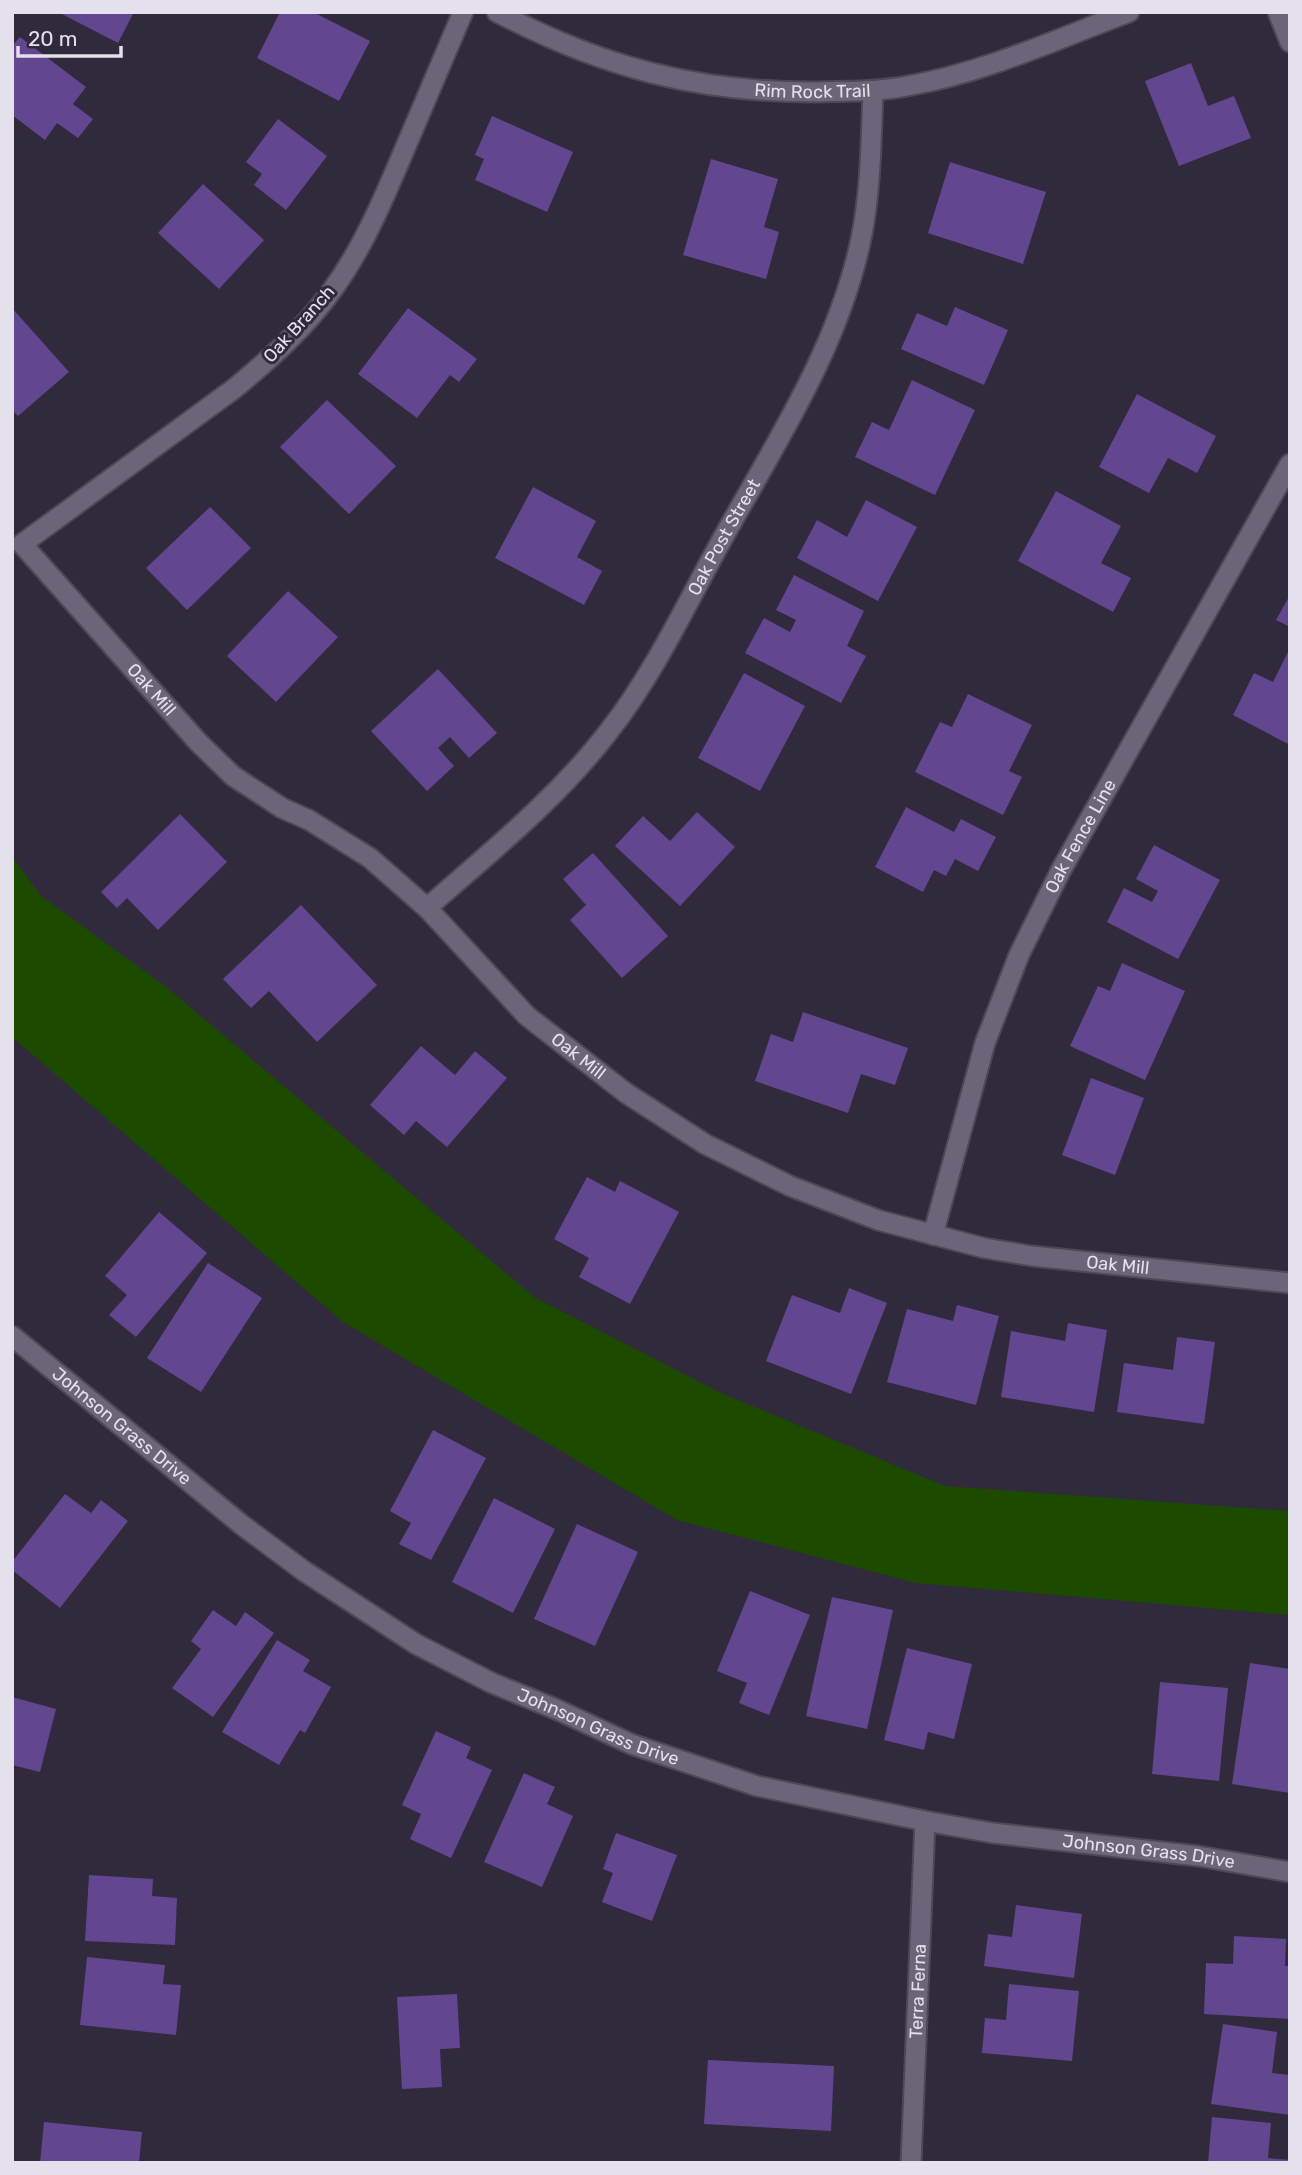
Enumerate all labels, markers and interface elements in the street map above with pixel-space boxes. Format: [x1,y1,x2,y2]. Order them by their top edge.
scale bar [18,14,121,58]
text: 20 m [28,26,77,51]
street label: Rim Rock Trail [754,79,871,103]
street label: Oak Branch [259,281,339,367]
street label: Oak Post Street [683,475,765,599]
street label: Oak Mill [122,659,181,720]
street label: Oak Fence Line [1040,775,1121,897]
street label: Oak Mill [547,1028,610,1084]
street label: Oak Mill [1085,1251,1150,1279]
street label: Johnson Grass Drive [48,1363,196,1490]
street label: Johnson Grass Drive [514,1683,682,1770]
street label: Johnson Grass Drive [1061,1830,1237,1873]
street label: Terra Ferna [905,1943,931,2039]

